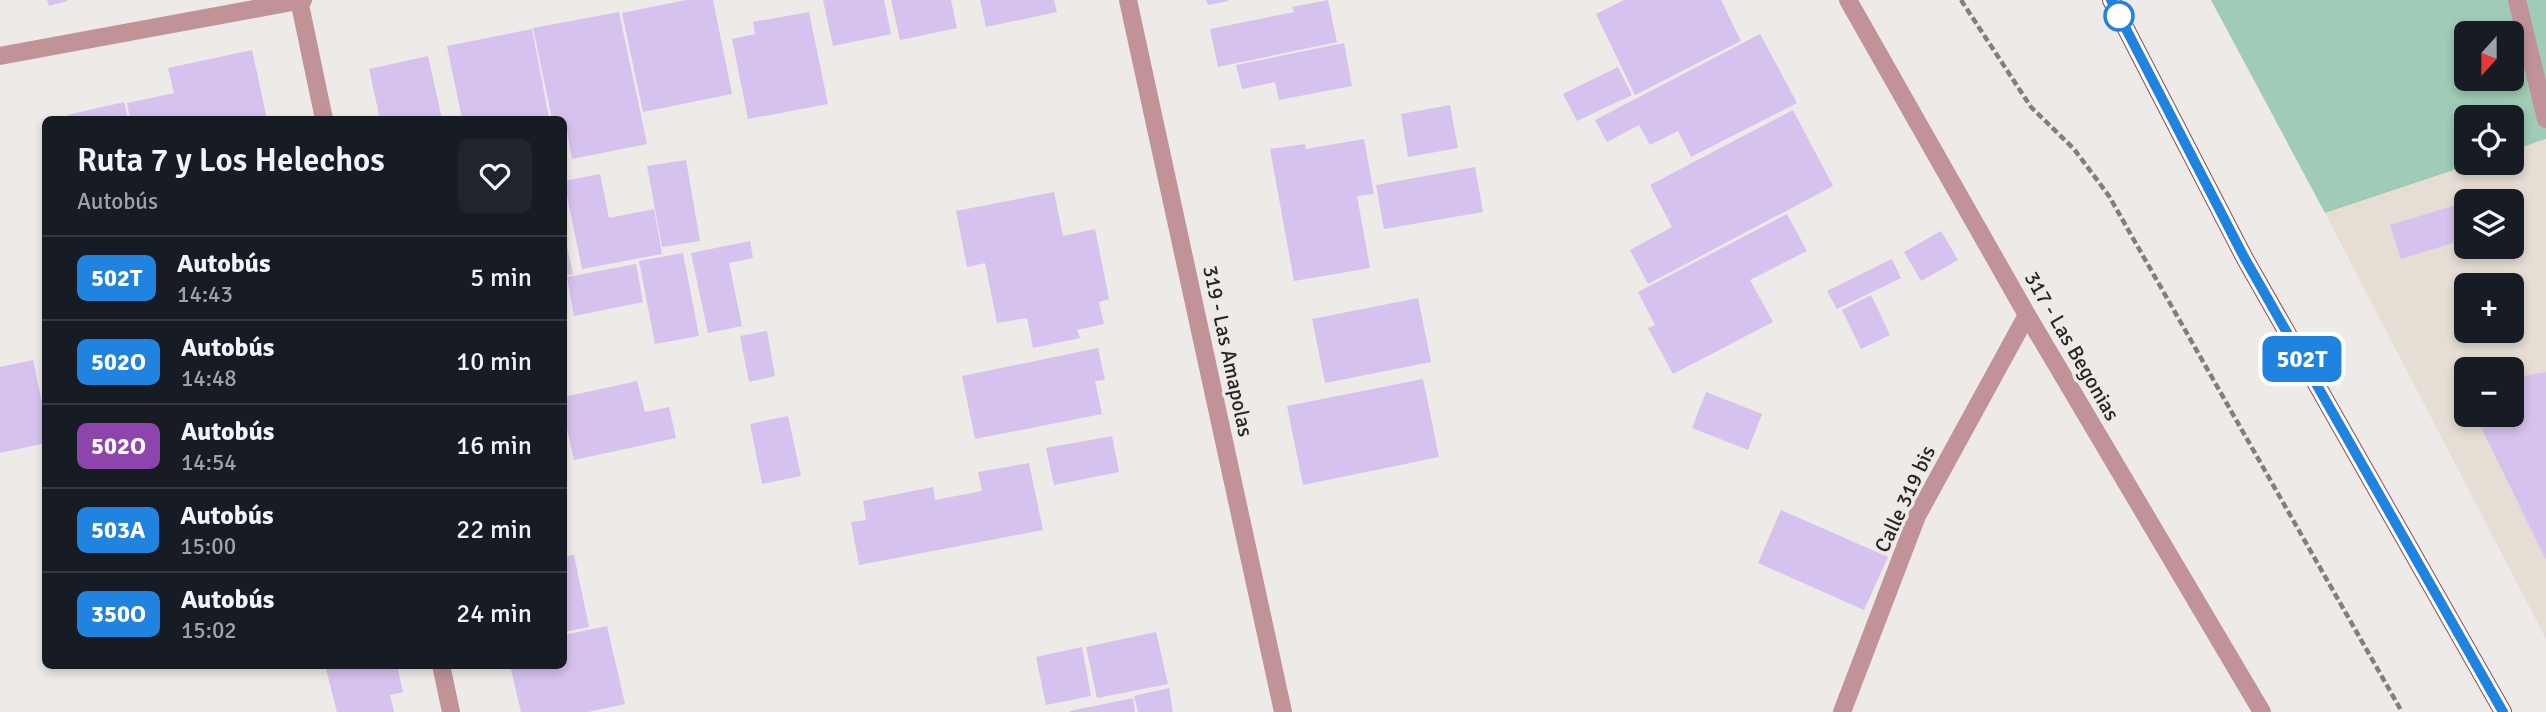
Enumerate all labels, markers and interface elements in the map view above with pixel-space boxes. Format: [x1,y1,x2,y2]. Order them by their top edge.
unlabelled marker [2104,1,2134,31]
north arrow [2454,21,2524,91]
map controls [2454,21,2524,427]
button: locate [2454,105,2524,175]
button: heart [458,139,532,213]
text: Ruta 7 y Los Helechos [77,140,385,181]
text: Autobús [77,187,158,216]
button: layers [2454,189,2524,259]
text: Autobús [177,248,270,280]
text: 5 min [470,262,532,294]
text: 502T [91,263,142,293]
street label: 319 - Las Amapolas [1197,263,1259,439]
street label: 317 - Las Begonias [2019,267,2125,425]
button: + [2454,273,2524,343]
text: 14:43 [177,280,233,309]
text: Autobús [181,332,274,364]
line badge: 502T [2253,336,2351,382]
text: 502T [2276,344,2328,374]
text: 10 min [456,346,532,378]
text: 502O [91,347,146,377]
button: − [2454,357,2524,427]
text: 14:48 [181,364,237,393]
text: Autobús [181,416,274,448]
text: 16 min [456,430,532,462]
text: 502O [91,431,146,461]
street label: Calle 319 bis [1869,441,1941,557]
text: 14:54 [181,448,237,477]
text: Autobús [180,500,274,532]
text: 22 min [456,514,532,546]
text: 503A [91,515,145,545]
text: 15:00 [180,532,236,561]
text: Autobús [181,584,274,616]
text: 24 min [456,598,532,630]
text: 350O [91,599,146,629]
text: 15:02 [181,616,237,645]

